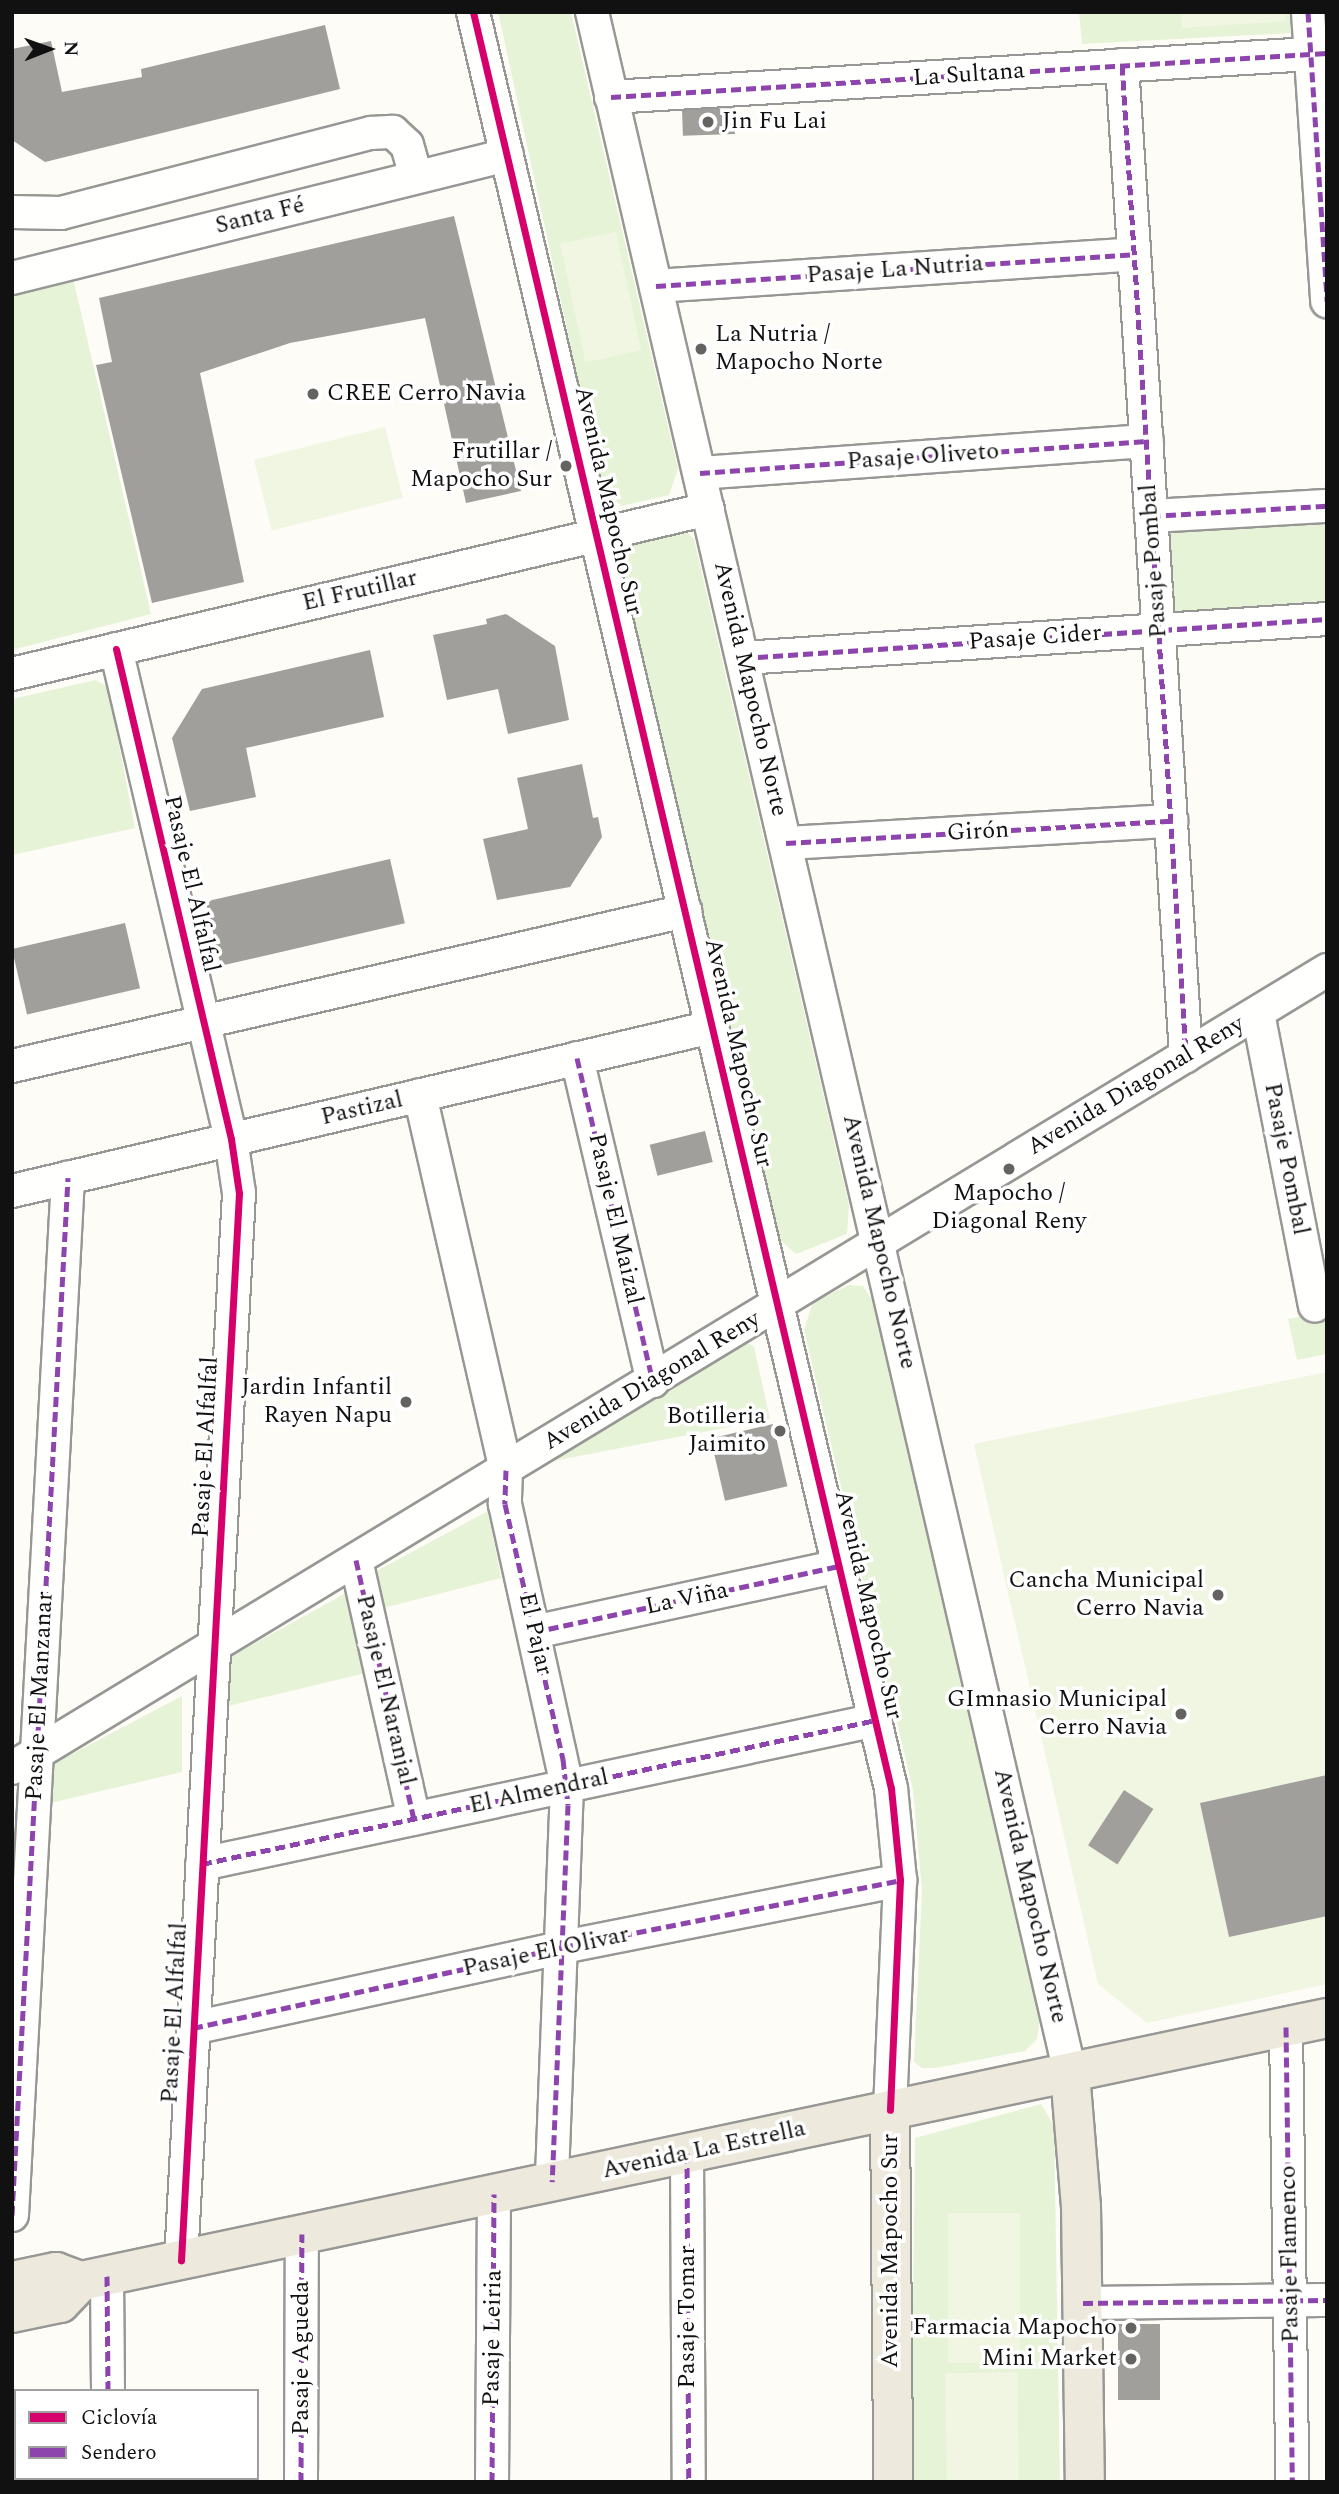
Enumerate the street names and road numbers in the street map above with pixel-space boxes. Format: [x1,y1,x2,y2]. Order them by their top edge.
street label: La Sultana [912,57,1026,93]
street label: Santa Fé [212,191,308,241]
street label: Pasaje La Nutria [806,249,984,291]
street label: Avenida Mapocho Sur [568,384,648,618]
street label: Pasaje Oliveto [846,437,1000,477]
street label: Pasaje Pombal [1134,483,1174,639]
street label: Avenida Mapocho Norte [707,559,793,819]
street label: El Frutillar [300,564,420,618]
street label: Pasaje Cider [967,619,1103,657]
street label: Pasaje El Alfalfal [157,793,225,975]
street label: Girón [946,816,1010,848]
street label: Avenida Mapocho Sur [698,936,778,1170]
street label: Avenida Diagonal Reny [1023,1010,1249,1162]
street label: Pasaje Pombal [1257,1081,1315,1237]
street label: Pastizal [318,1086,406,1132]
street label: Avenida Mapocho Norte [836,1112,922,1372]
street label: Pasaje El Maizal [581,1130,649,1308]
street label: Avenida Diagonal Reny [539,1305,765,1457]
street label: Pasaje El Alfalfal [187,1356,225,1538]
street label: Avenida Mapocho Sur [828,1488,908,1722]
street label: La Viña [643,1576,731,1622]
street label: El Pajar [512,1590,558,1678]
street label: Pasaje El Manzanar [20,1591,60,1801]
street label: Pasaje El Naranjal [349,1592,421,1788]
street label: El Almendral [467,1763,611,1821]
street label: Avenida Mapocho Norte [987,1766,1073,2026]
street label: Pasaje El Olivar [460,1920,632,1984]
street label: Pasaje El Alfalfal [156,1922,194,2104]
street label: Avenida La Estrella [600,2114,808,2186]
street label: Avenida Mapocho Sur [877,2134,905,2368]
street label: Pasaje Flamenco [1274,2165,1306,2343]
street label: Pasaje Tomar [674,2245,702,2389]
street label: Pasaje Leiria [477,2269,509,2407]
street label: Pasaje Agueda [288,2281,316,2435]

